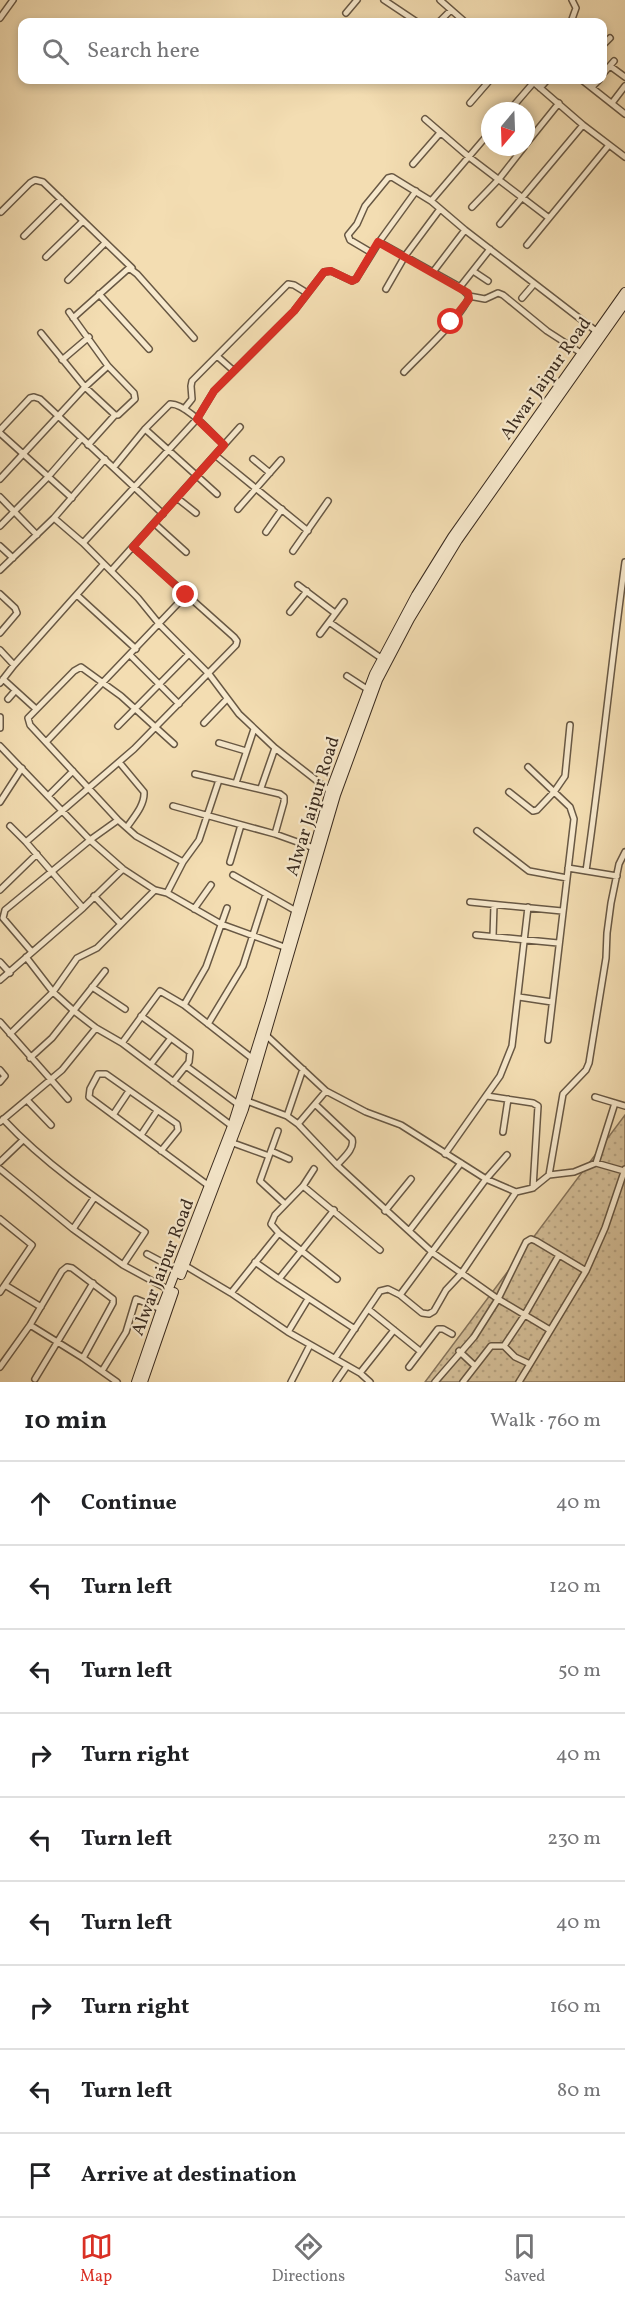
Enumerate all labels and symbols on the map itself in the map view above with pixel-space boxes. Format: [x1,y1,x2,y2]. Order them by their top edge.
north arrow [481,102,535,156]
route start [437,308,463,334]
street label: Alwar Jaipur Road [495,312,598,445]
route end [172,581,198,607]
street label: Alwar Jaipur Road [280,734,347,879]
street label: Alwar Jaipur Road [126,1196,201,1340]

